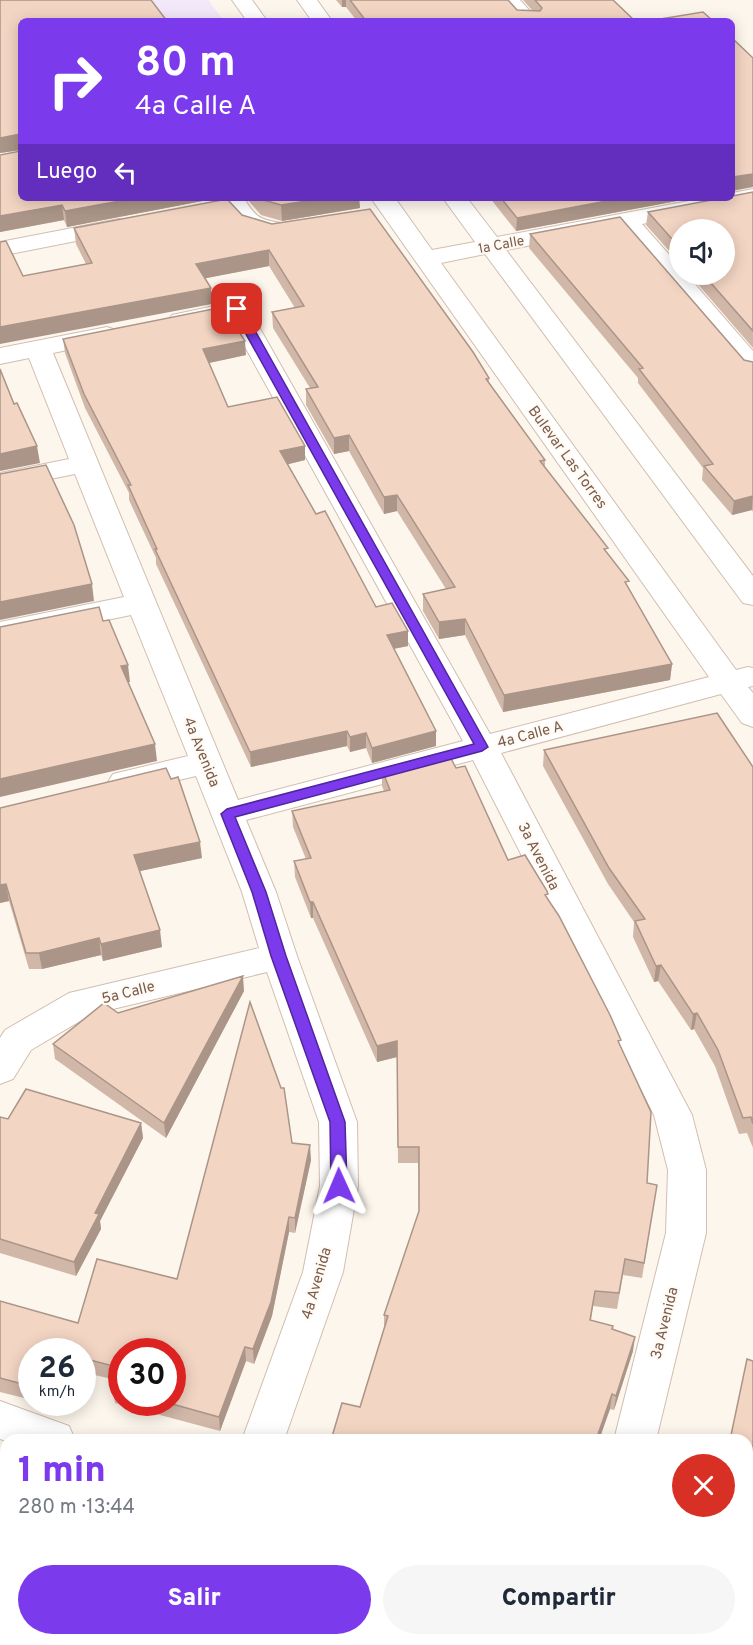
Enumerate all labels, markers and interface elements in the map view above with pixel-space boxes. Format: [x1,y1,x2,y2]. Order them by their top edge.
text: 80 m [135,38,236,91]
icon: right [36,42,114,120]
text: 4a Calle A [135,90,256,124]
icon: left [109,156,142,189]
text: Luego [36,159,97,186]
map controls [669,219,735,285]
button: sound [669,219,735,285]
street label: 1a Calle [477,233,526,258]
pin [211,283,262,334]
icon: arrive [220,292,253,325]
street label: Bulevar Las Torres [523,403,611,513]
street label: 4a Avenida [178,715,223,790]
street label: 4a Calle A [495,718,565,753]
street label: 3a Avenida [512,819,563,894]
street label: 5a Calle [100,978,157,1009]
position arrow [307,1154,371,1218]
street label: 4a Avenida [298,1245,337,1322]
street label: 3a Avenida [647,1285,684,1361]
speed limit sign: 30 [108,1338,186,1416]
text: 26 [39,1351,75,1388]
text: km/h [39,1383,75,1402]
text: 1 min [18,1449,106,1495]
button: close [672,1454,735,1517]
text: 280 m · 13:44 [18,1495,135,1521]
button: Salir [18,1565,371,1634]
button: Compartir [383,1565,735,1634]

